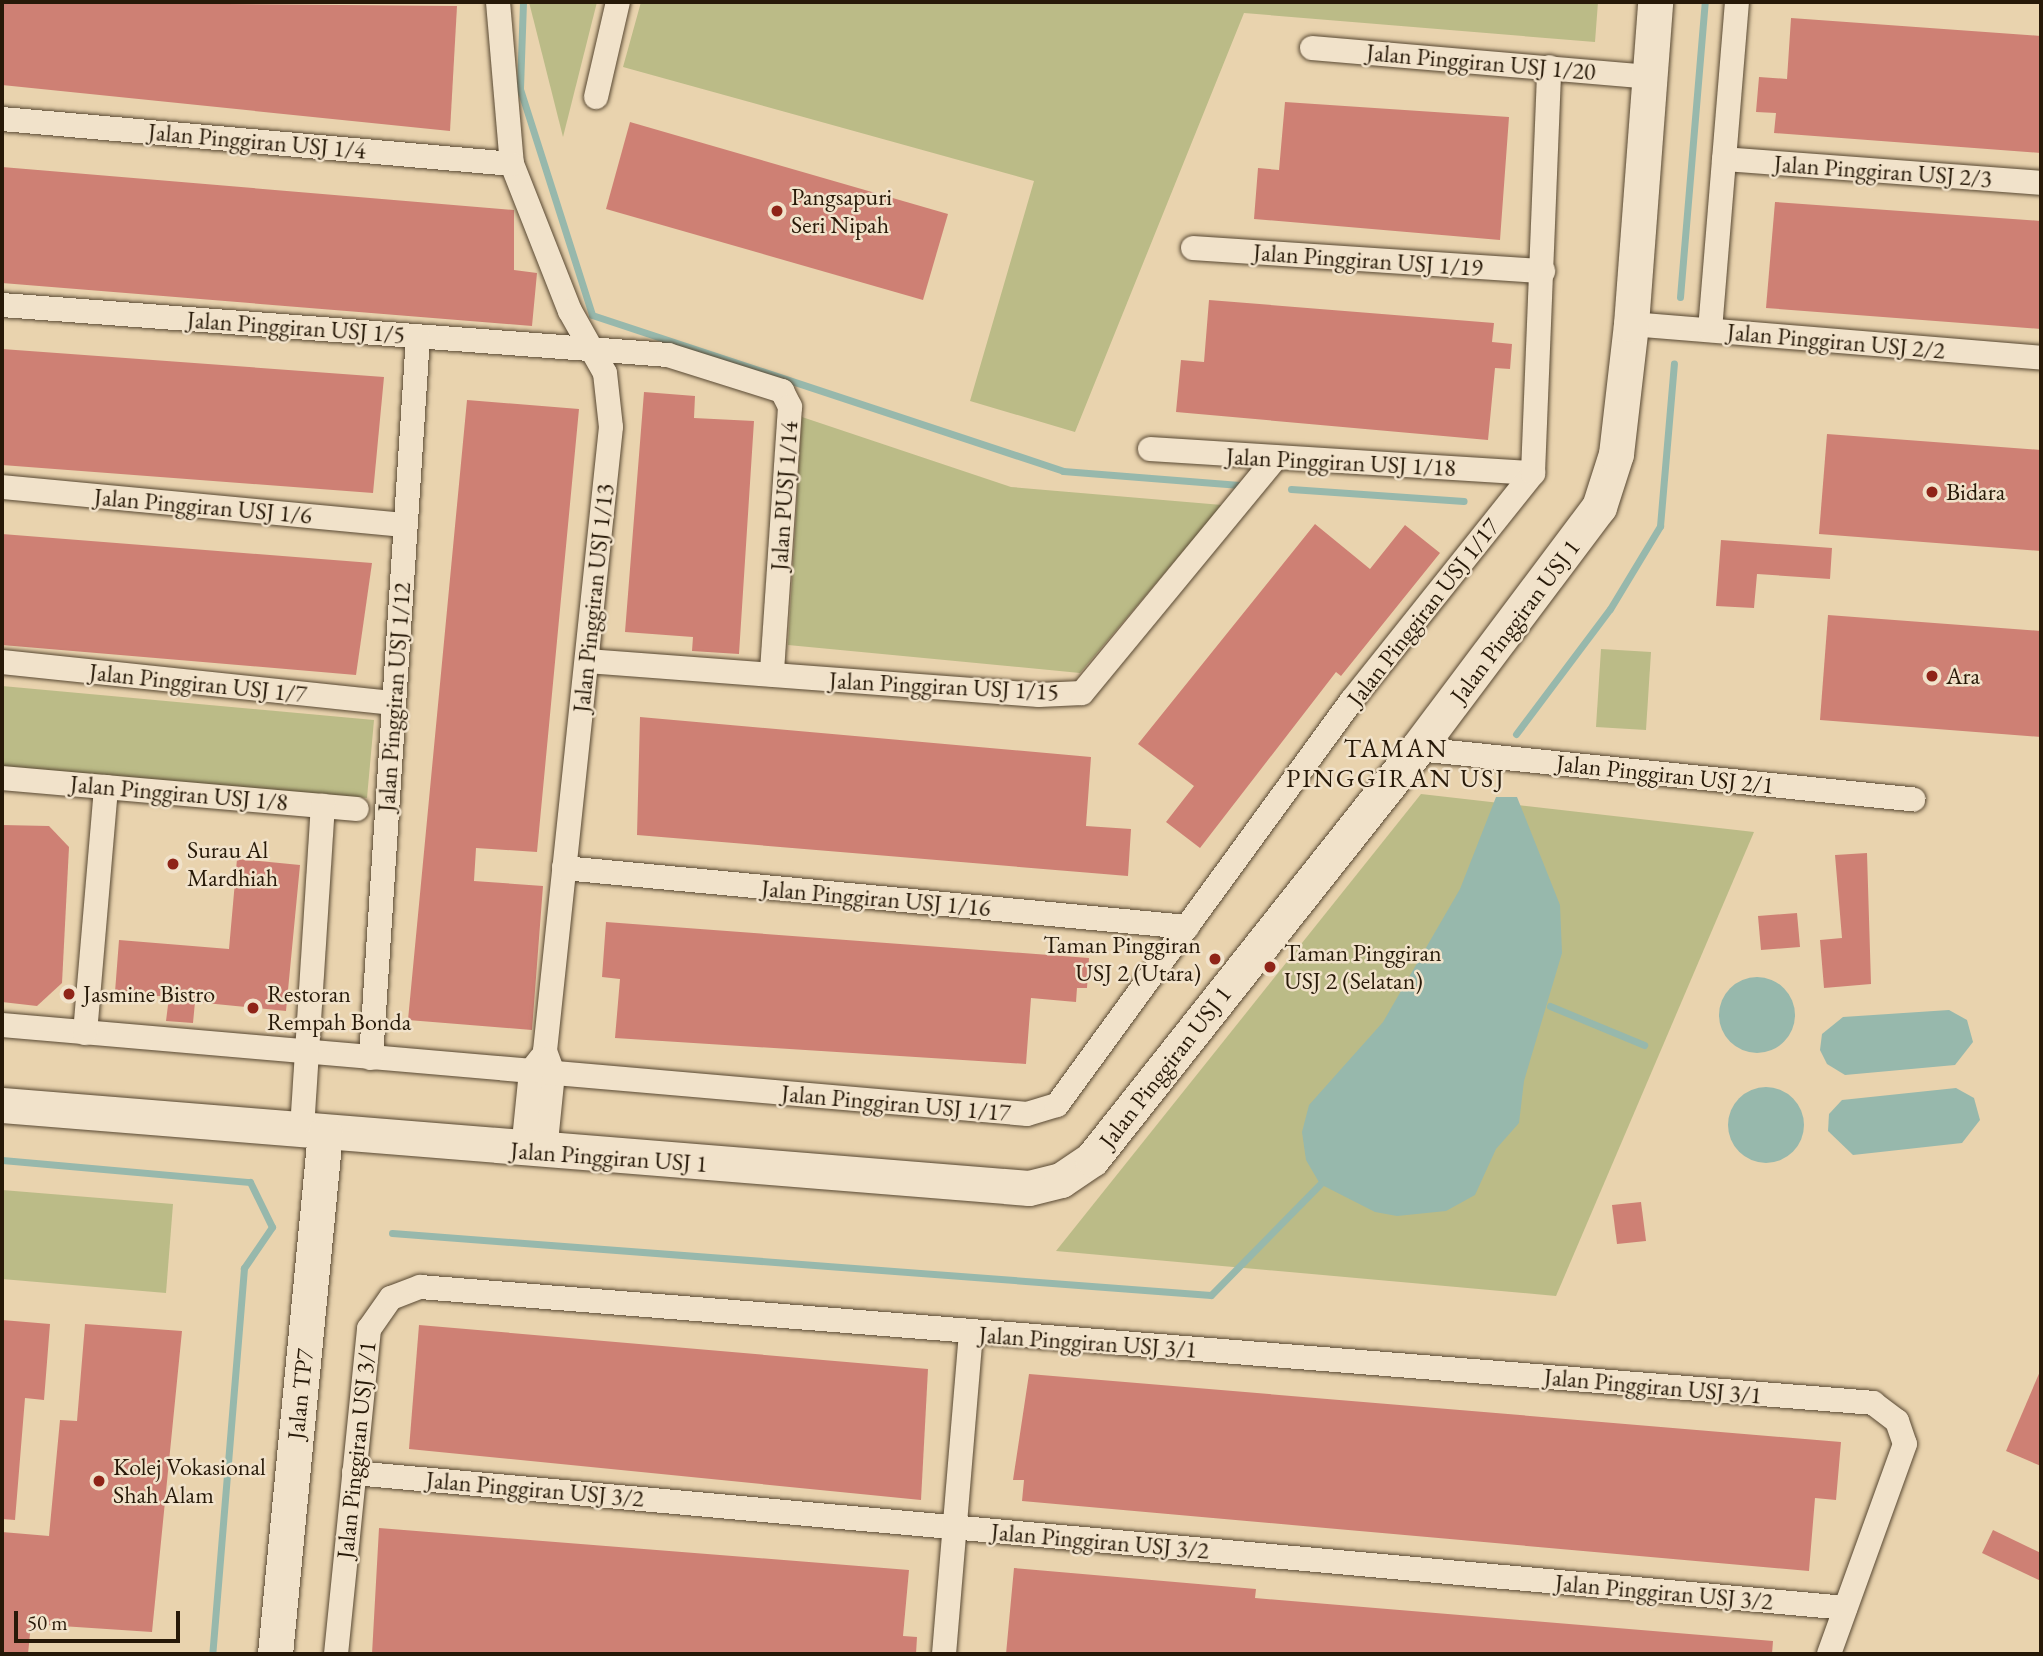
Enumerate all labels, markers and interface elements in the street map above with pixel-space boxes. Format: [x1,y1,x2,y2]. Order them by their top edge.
street label: Jalan Pinggiran USJ 1/20 [1365,38,1597,86]
street label: Jalan Pinggiran USJ 1/4 [147,117,367,165]
street label: Jalan Pinggiran USJ 2/3 [1773,149,1993,193]
place label: Pangsapuri Seri Nipah [791,183,892,239]
marker: Pangsapuri Seri Nipah [769,203,785,219]
street label: Jalan Pinggiran USJ 1/19 [1252,238,1484,282]
street label: Jalan Pinggiran USJ 1/5 [186,305,406,349]
street label: Jalan Pinggiran USJ 2/2 [1726,317,1946,365]
street label: Jalan PUSJ 1/14 [764,420,804,572]
street label: Jalan Pinggiran USJ 1/18 [1225,442,1457,482]
place label: Bidara [1946,478,2005,506]
street label: Jalan Pinggiran USJ 1/6 [93,482,313,530]
street label: Jalan Pinggiran USJ 1/13 [567,482,619,714]
marker: Bidara [1924,484,1940,500]
street label: Jalan Pinggiran USJ 1/17 [1341,512,1505,712]
street label: Jalan Pinggiran USJ 1 [1444,533,1586,709]
street label: Jalan Pinggiran USJ 1/12 [372,581,416,813]
street label: Jalan Pinggiran USJ 1/7 [88,657,308,709]
place label: Ara [1946,662,1980,690]
street label: Jalan Pinggiran USJ 1/15 [828,666,1060,706]
marker: Ara [1924,668,1940,684]
district label: TAMAN PINGGIRAN USJ [1288,733,1504,794]
street label: Jalan Pinggiran USJ 2/1 [1555,748,1775,800]
street label: Jalan Pinggiran USJ 1/8 [69,769,289,817]
place label: Surau Al Mardhiah [187,836,278,892]
marker: Surau Al Mardhiah [165,856,181,872]
street label: Jalan Pinggiran USJ 1/16 [760,874,992,922]
place label: Taman Pinggiran USJ 2 (Utara) [1043,931,1201,987]
place label: Taman Pinggiran USJ 2 (Selatan) [1284,939,1442,995]
marker: Taman Pinggiran USJ 2 (Utara) [1207,951,1223,967]
marker: Taman Pinggiran USJ 2 (Selatan) [1262,959,1278,975]
place label: Jasmine Bistro [83,980,215,1008]
place label: Restoran Rempah Bonda [267,980,411,1036]
street label: Jalan Pinggiran USJ 1 [1093,980,1237,1154]
marker: Jasmine Bistro [61,986,77,1002]
marker: Restoran Rempah Bonda [245,1000,261,1016]
street label: Jalan Pinggiran USJ 1/17 [780,1079,1012,1127]
street label: Jalan Pinggiran USJ 1 [509,1136,709,1178]
street label: Jalan Pinggiran USJ 3/1 [978,1320,1198,1364]
street label: Jalan Pinggiran USJ 3/1 [330,1340,382,1560]
street label: Jalan TP7 [281,1347,319,1441]
street label: Jalan Pinggiran USJ 3/1 [1543,1362,1763,1410]
place label: Kolej Vokasional Shah Alam [113,1453,266,1509]
street label: Jalan Pinggiran USJ 3/2 [425,1465,645,1513]
marker: Kolej Vokasional Shah Alam [91,1473,107,1489]
street label: Jalan Pinggiran USJ 3/2 [990,1517,1210,1565]
street label: Jalan Pinggiran USJ 3/2 [1554,1568,1774,1616]
scale bar [18,1596,184,1640]
text: 50 m [27,1609,68,1636]

